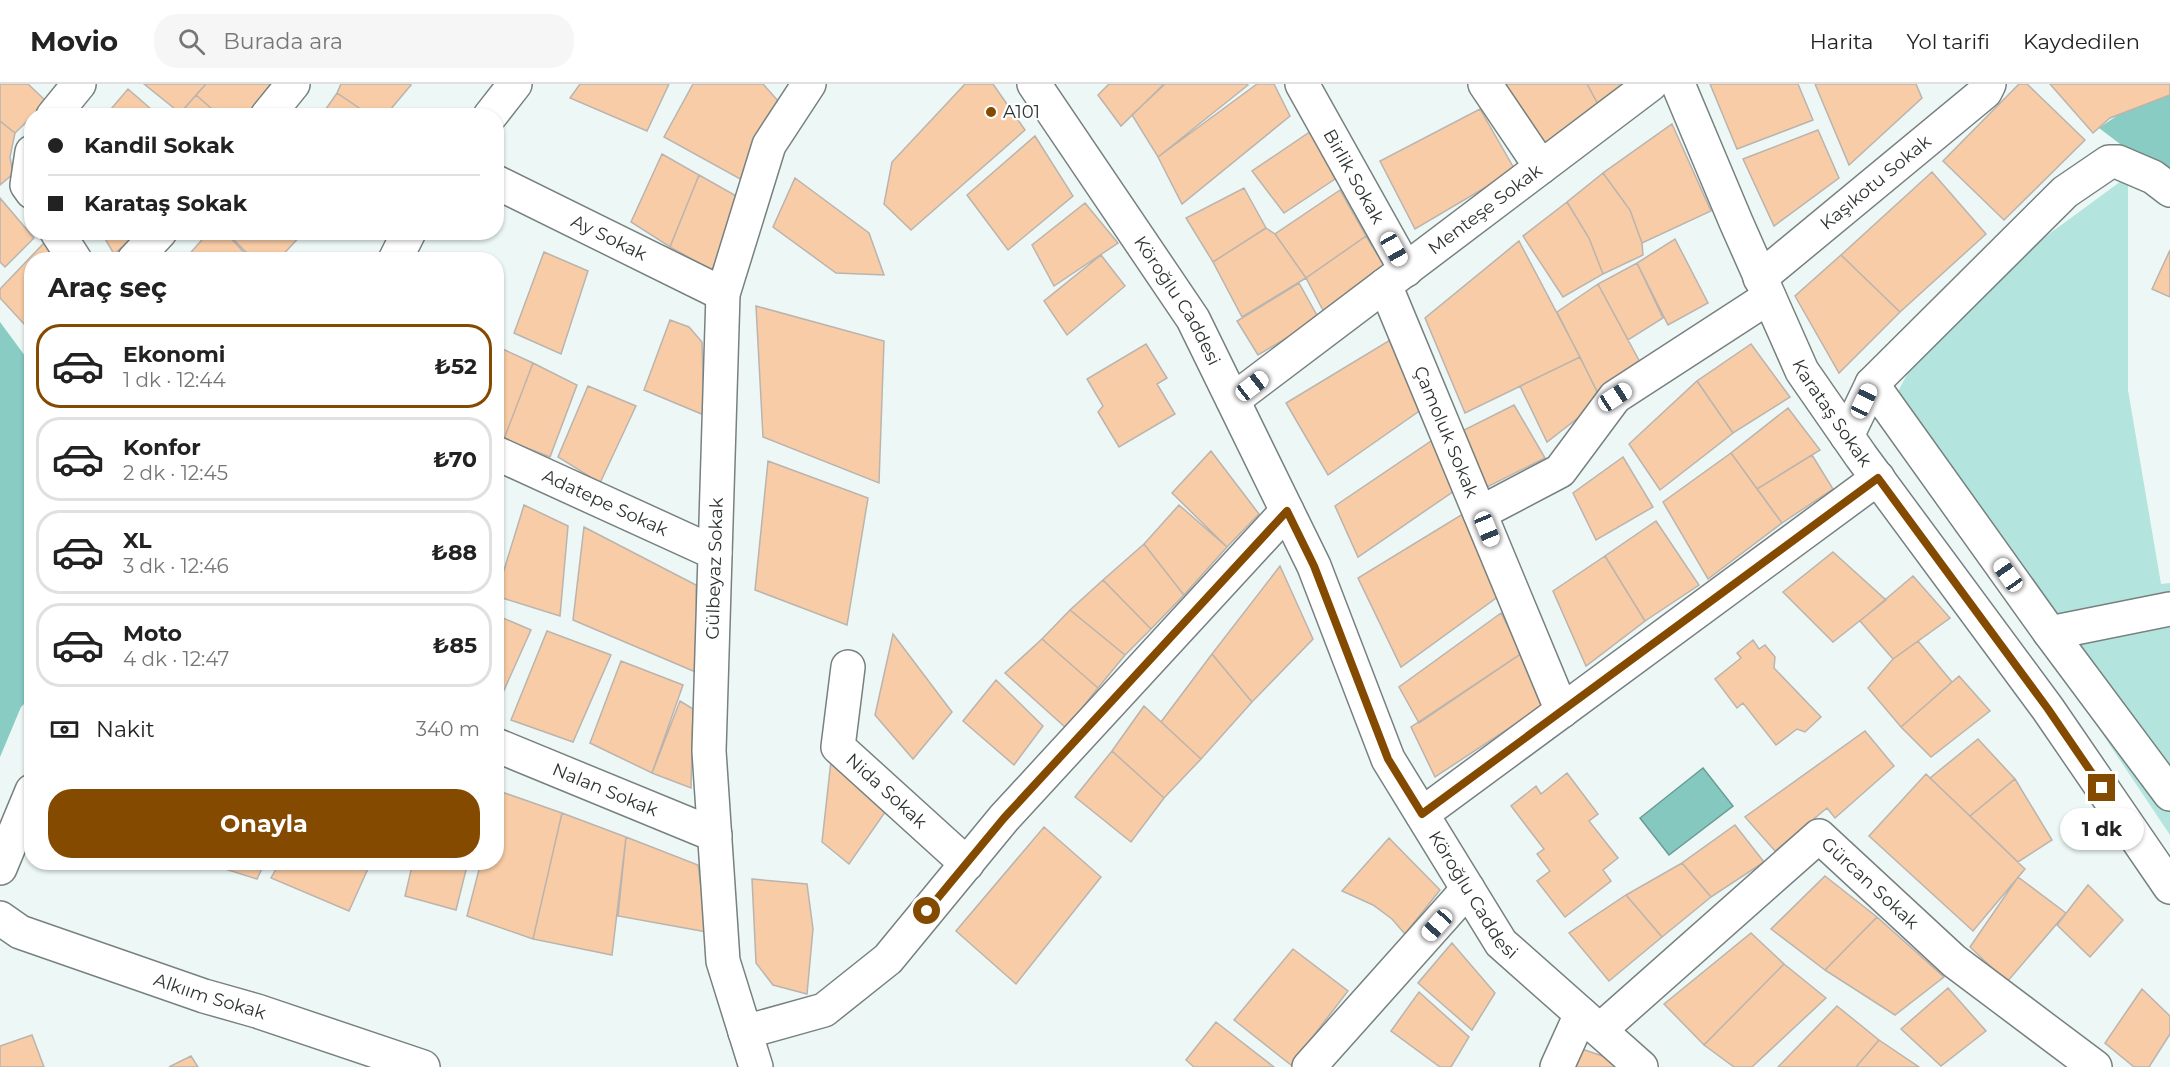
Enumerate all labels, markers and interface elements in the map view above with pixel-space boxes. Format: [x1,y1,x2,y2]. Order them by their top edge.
search box [154,14,574,68]
text: Movio [30,24,118,58]
icon: search [175,25,208,58]
text: Burada ara [223,28,343,55]
text: Harita [1810,29,1873,54]
text: Yol tarifi [1906,29,1990,54]
text: Kaydedilen [2023,29,2140,54]
place label: A101 [1003,101,1040,123]
marker: A101 [984,105,998,119]
street label: Birlik Sokak [1318,125,1389,228]
street label: Kaşıkotu Sokak [1816,130,1936,235]
text: Kandil Sokak [84,132,234,159]
street label: Menteşe Sokak [1424,159,1546,259]
text: Karataş Sokak [84,190,247,217]
street label: Ay Sokak [568,210,651,266]
car [1377,229,1411,269]
street label: Köroğlu Caddesi [1129,232,1225,369]
text: Araç seç [48,271,167,304]
icon: car [51,339,105,393]
text: Ekonomi [123,341,225,368]
text: ₺52 [434,353,477,380]
street label: Karataş Sokak [1787,356,1876,471]
street label: Çamoluk Sokak [1409,363,1483,501]
text: 1 dk · 12:44 [123,368,226,392]
car [1232,368,1272,404]
car [1595,380,1635,414]
car [1848,381,1880,421]
icon: car [51,432,105,486]
text: Konfor [123,434,201,461]
text: ₺70 [433,446,477,473]
text: 2 dk · 12:45 [123,461,228,485]
street label: Adatepe Sokak [539,465,672,541]
street label: Gülbeyaz Sokak [701,497,728,640]
car [1472,509,1502,549]
icon: car [51,525,105,579]
text: XL [123,527,152,554]
text: ₺88 [431,539,477,566]
text: 3 dk · 12:46 [123,554,229,578]
car [1990,555,2026,595]
icon: car [51,618,105,672]
text: Moto [123,620,182,647]
text: ₺85 [433,632,477,659]
text: 4 dk · 12:47 [123,647,229,671]
icon: cash [48,713,81,746]
text: Nakit [96,716,155,743]
text: 340 m [416,717,480,741]
street label: Nida Sokak [841,749,932,833]
street label: Nalan Sokak [549,758,661,821]
route end [2088,774,2115,801]
button: Onayla [48,789,480,858]
callout: 1 dk [2060,809,2144,851]
text: 1 dk [2082,817,2122,841]
street label: Köroğlu Caddesi [1424,827,1522,964]
street label: Gürcan Sokak [1817,833,1923,934]
route start [913,897,940,924]
car [1418,906,1456,944]
street label: Alkıım Sokak [151,968,269,1024]

